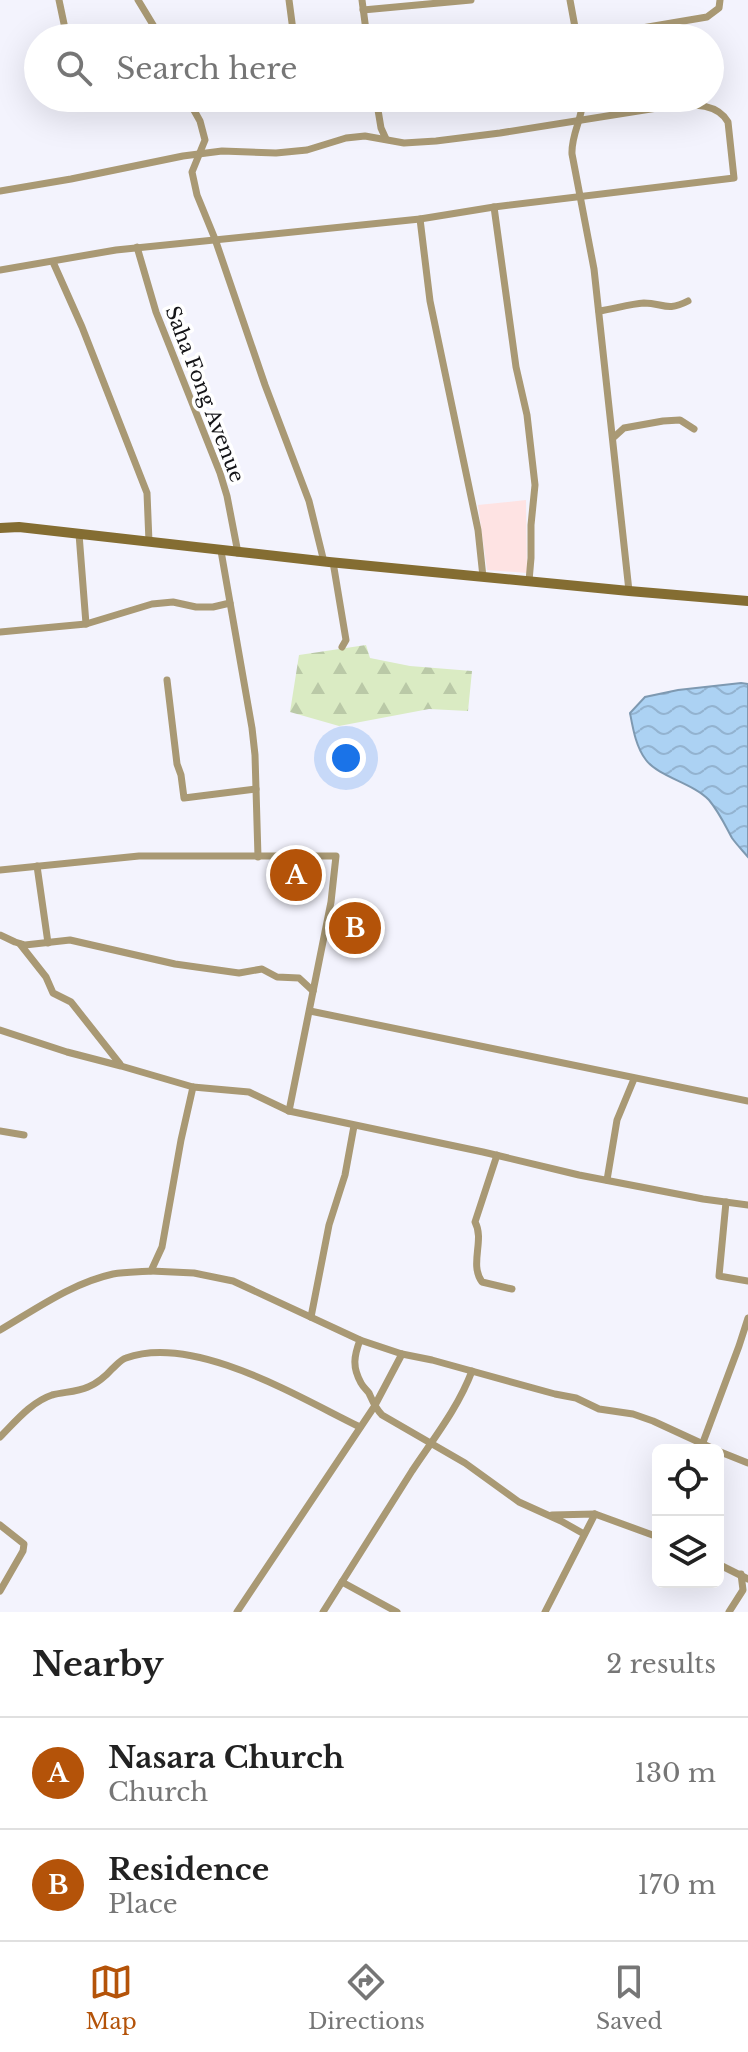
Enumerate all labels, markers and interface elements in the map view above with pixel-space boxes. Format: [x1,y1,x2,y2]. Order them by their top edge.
search box [24,24,724,112]
icon: search [52,46,96,90]
text: Search here [116,50,297,87]
street label: Saha Fong Avenue [160,303,250,485]
your location [326,738,366,778]
pin: A [270,845,322,905]
pin: B [329,898,381,958]
map controls [652,1444,724,1588]
button: locate [652,1444,724,1516]
button: layers [652,1516,724,1588]
text: Nearby [32,1643,164,1685]
text: 2 results [606,1648,716,1680]
text: Nasara Church [108,1739,344,1776]
text: A [47,1757,69,1789]
text: 130 m [634,1757,716,1789]
text: Church [108,1776,208,1808]
text: Residence [108,1851,269,1888]
text: B [48,1869,68,1901]
text: 170 m [637,1869,716,1901]
text: Place [108,1888,178,1920]
tab: Map [86,1960,137,2035]
tab: Directions [308,1960,425,2035]
tab: Saved [596,1960,662,2035]

